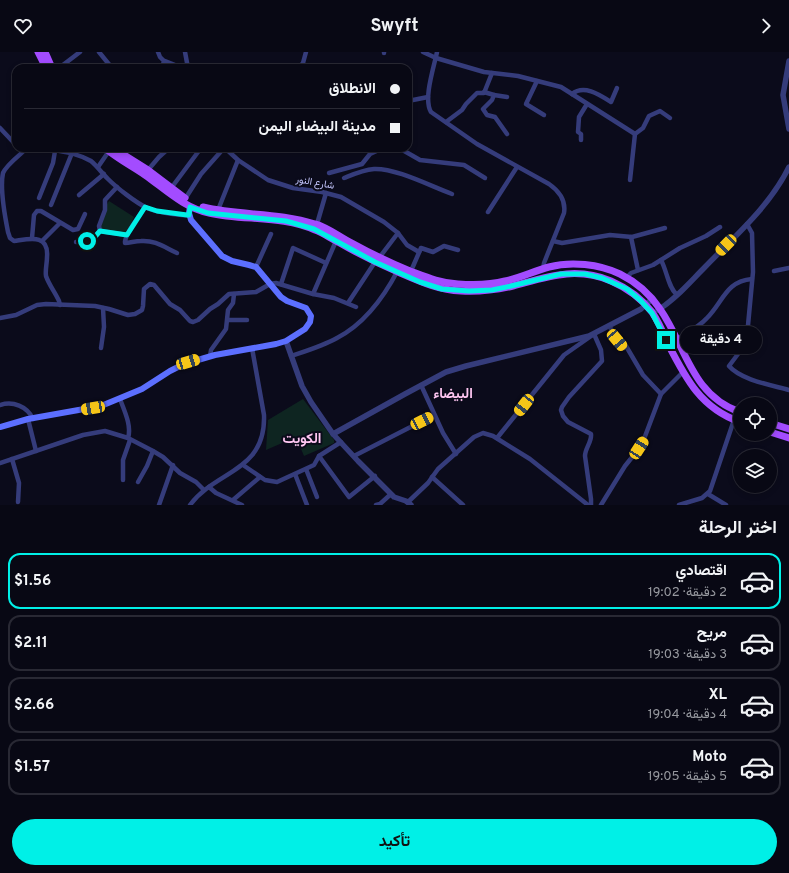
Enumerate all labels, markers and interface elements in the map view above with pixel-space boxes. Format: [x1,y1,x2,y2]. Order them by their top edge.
icon: heart [12,15,34,37]
text: Swyft [370,15,419,38]
icon: forward [755,15,777,37]
text: الانطلاق [329,80,376,99]
text: مدينة البيضاء اليمن [258,118,376,137]
street label: شارع النور [294,173,335,193]
route start [78,232,96,250]
car [713,232,739,258]
callout: 4 دقيقة [680,326,762,354]
car [605,327,629,353]
route end [657,331,675,349]
text: 4 دقيقة [700,332,742,348]
car [175,353,201,371]
district label: البيضاء [433,386,473,403]
car [512,392,536,418]
map controls [733,397,777,493]
button: locate [733,397,777,441]
car [80,400,106,416]
car [409,410,435,432]
district label: الكويت [283,431,321,448]
car [627,435,651,461]
button: layers [733,449,777,493]
text: اختر الرحلة [699,517,777,540]
text: اقتصادي [675,562,727,581]
icon: car [739,563,775,599]
text: $1.56 [14,572,51,591]
text: 2 دقيقة · 19:02 [648,585,727,601]
text: مريح [697,624,727,643]
icon: car [739,625,775,661]
text: $2.11 [14,634,48,653]
text: 3 دقيقة · 19:03 [648,647,727,663]
text: XL [709,686,727,705]
icon: car [739,687,775,723]
text: $2.66 [14,696,54,715]
text: 4 دقيقة · 19:04 [648,707,727,723]
text: Moto [692,748,727,767]
icon: car [739,749,775,785]
text: $1.57 [14,758,50,777]
text: 5 دقيقة · 19:05 [648,769,727,785]
button: تأكيد [12,819,777,865]

